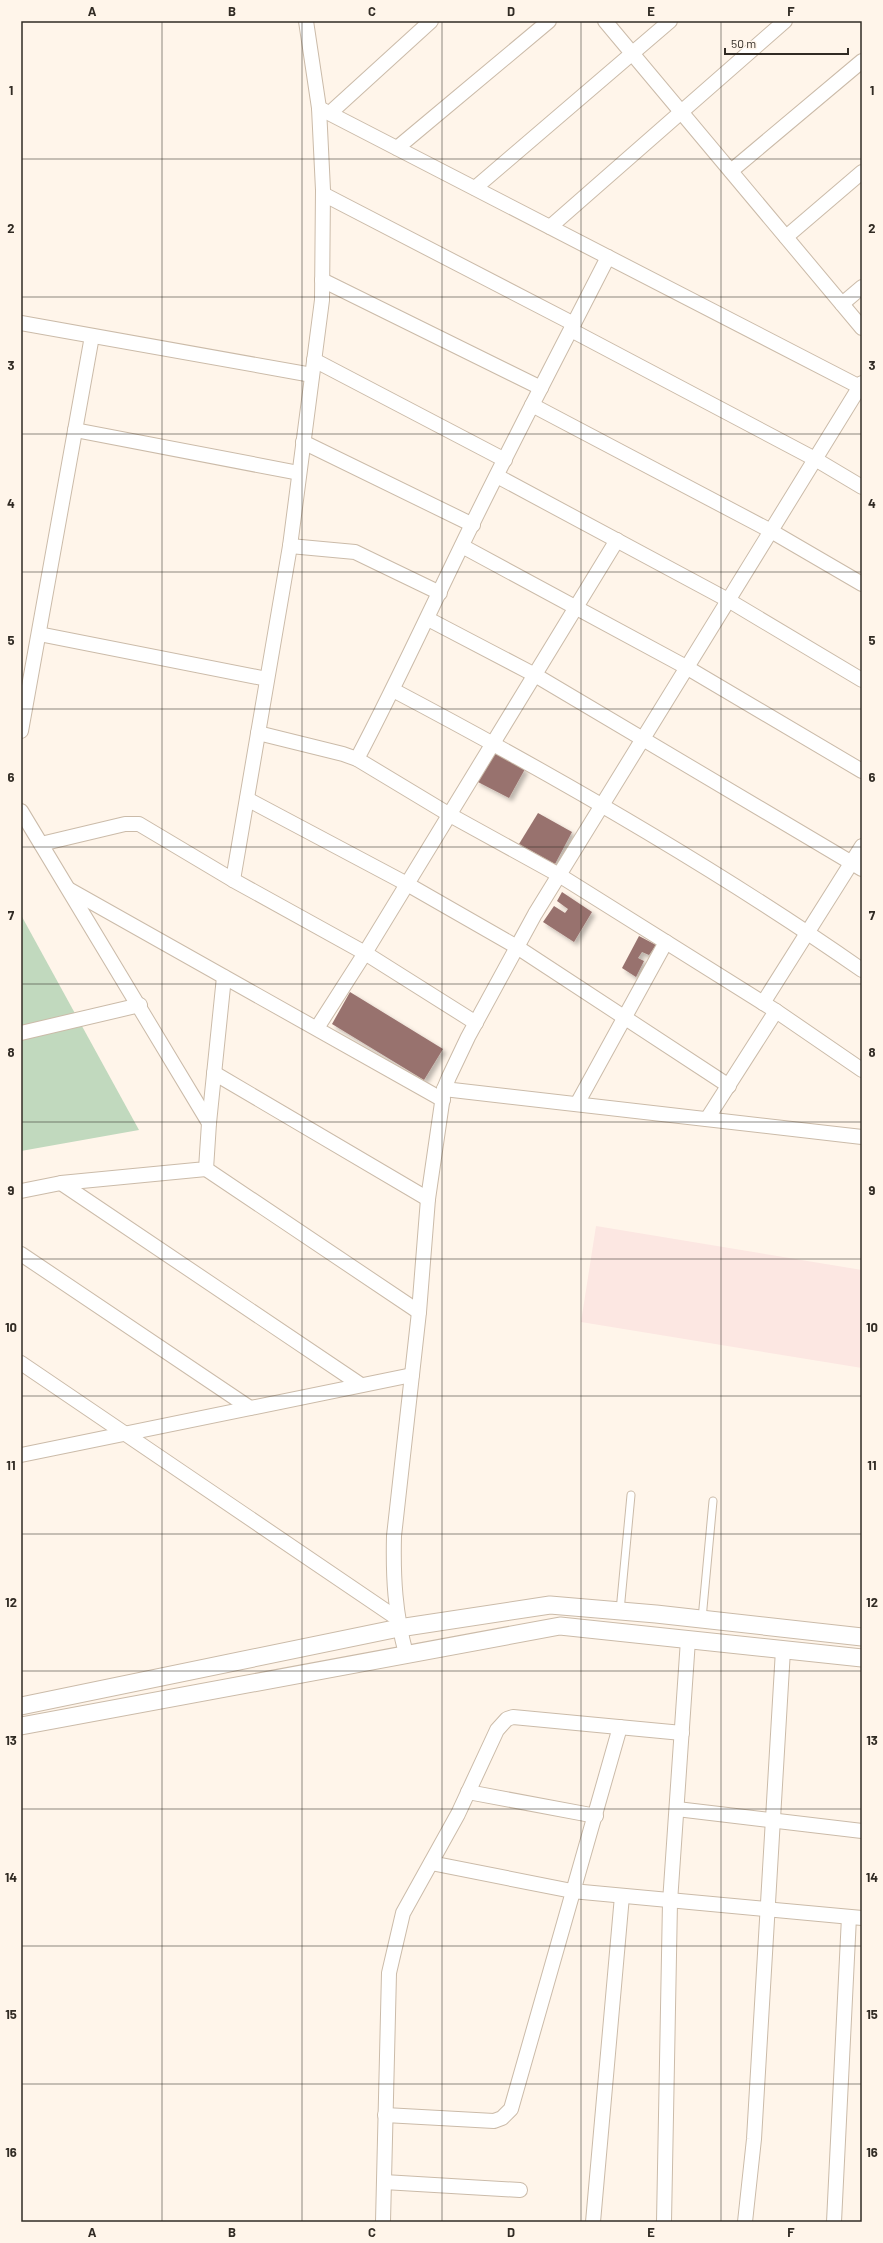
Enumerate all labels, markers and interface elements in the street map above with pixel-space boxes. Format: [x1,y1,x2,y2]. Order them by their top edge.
text: A [88,3,97,19]
text: B [228,3,236,19]
text: C [368,3,376,19]
text: D [507,3,515,19]
text: E [647,3,655,19]
text: F [787,3,795,19]
scale bar [725,30,848,56]
text: 50 m [731,36,756,50]
text: 1 [9,82,13,98]
text: 1 [870,82,874,98]
text: 2 [7,220,15,236]
text: 2 [868,220,876,236]
text: 3 [7,357,15,373]
text: 3 [868,357,876,373]
text: 4 [7,495,15,511]
text: 4 [868,495,876,511]
text: 5 [7,632,15,648]
text: 5 [868,632,876,648]
text: 6 [8,769,15,785]
text: 6 [869,769,876,785]
text: 7 [8,907,15,923]
text: 7 [869,907,876,923]
text: 8 [7,1044,15,1060]
text: 8 [868,1044,876,1060]
text: 9 [8,1182,15,1198]
text: 9 [869,1182,876,1198]
text: 10 [5,1319,17,1335]
text: 10 [866,1319,878,1335]
text: 11 [6,1457,16,1473]
text: 11 [867,1457,877,1473]
text: 12 [5,1594,17,1610]
text: 12 [866,1594,878,1610]
text: 13 [5,1732,17,1748]
text: 13 [866,1732,878,1748]
text: 14 [5,1869,17,1885]
text: 14 [866,1869,878,1885]
text: 15 [5,2006,17,2022]
text: 15 [866,2006,878,2022]
text: 16 [5,2144,17,2160]
text: 16 [866,2144,878,2160]
text: A [88,2224,97,2240]
text: B [228,2224,236,2240]
text: C [368,2224,376,2240]
text: D [507,2224,515,2240]
text: E [647,2224,655,2240]
text: F [787,2224,795,2240]

